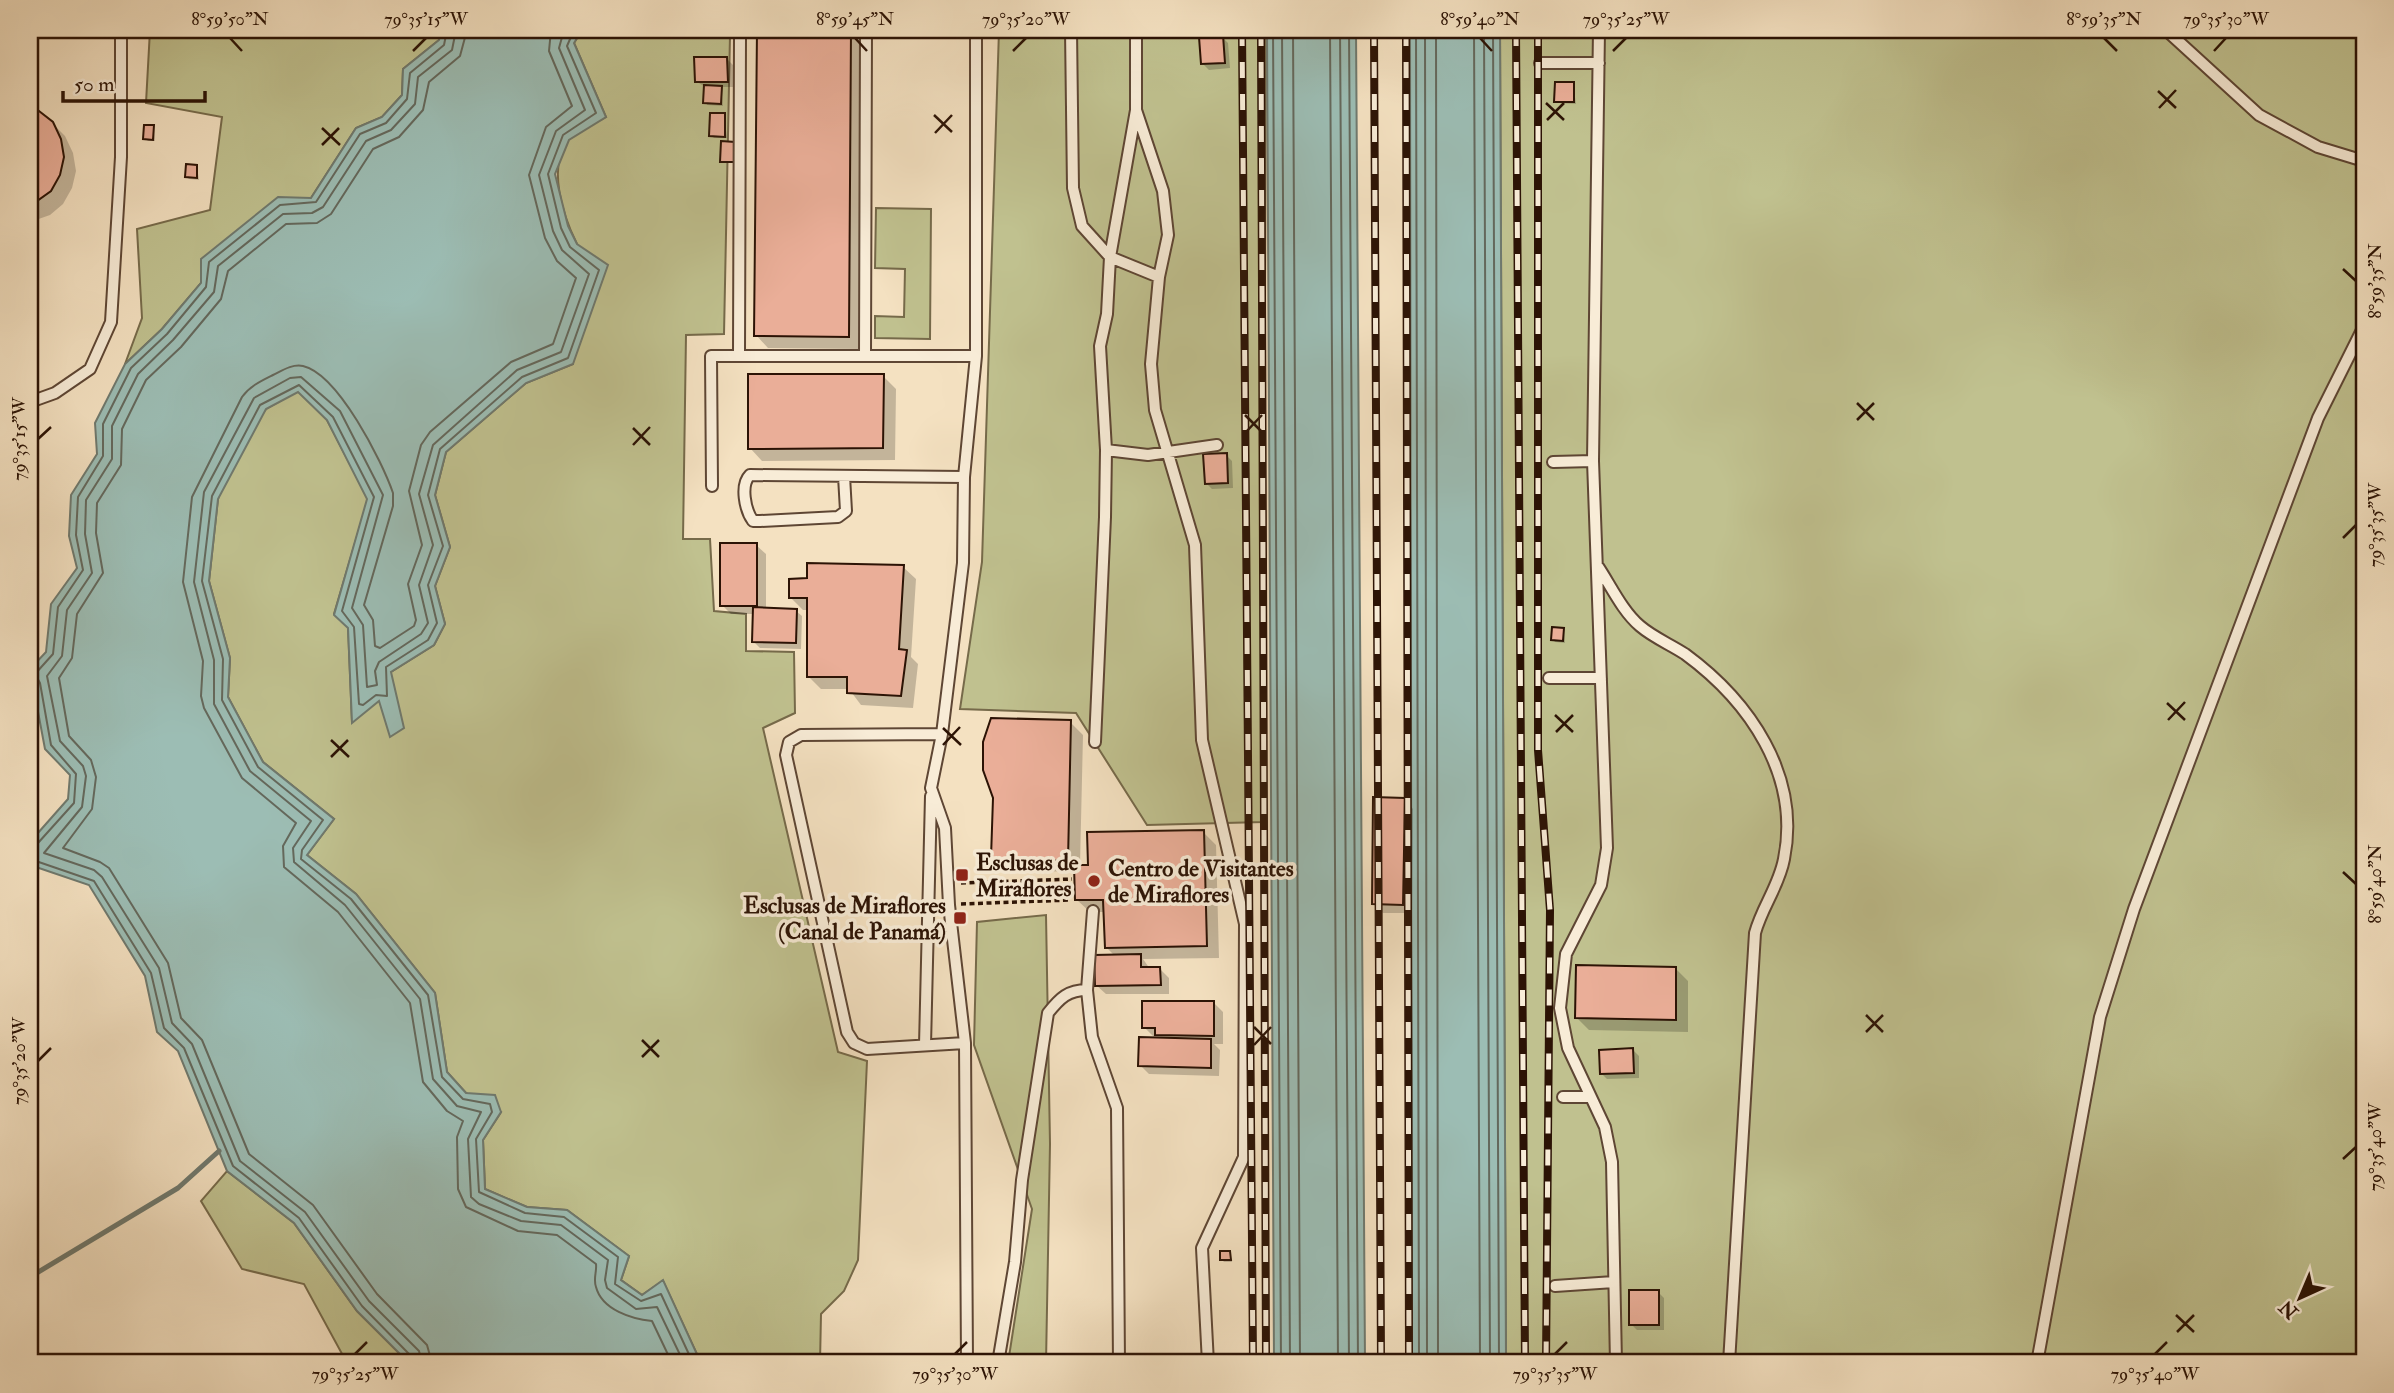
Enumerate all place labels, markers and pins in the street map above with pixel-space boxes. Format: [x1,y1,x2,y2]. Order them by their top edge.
place label: Esclusas de Miraflores [975,848,1079,903]
place label: Centro de Visitantes de Miraflores [1108,854,1294,909]
marker: Esclusas de Miraflores [954,867,970,883]
marker: Centro de Visitantes de Miraflores [1086,873,1102,889]
place label: Esclusas de Miraflores (Canal de Panamá) [743,891,946,946]
marker: Esclusas de Miraflores (Canal de Panamá) [952,910,968,926]

